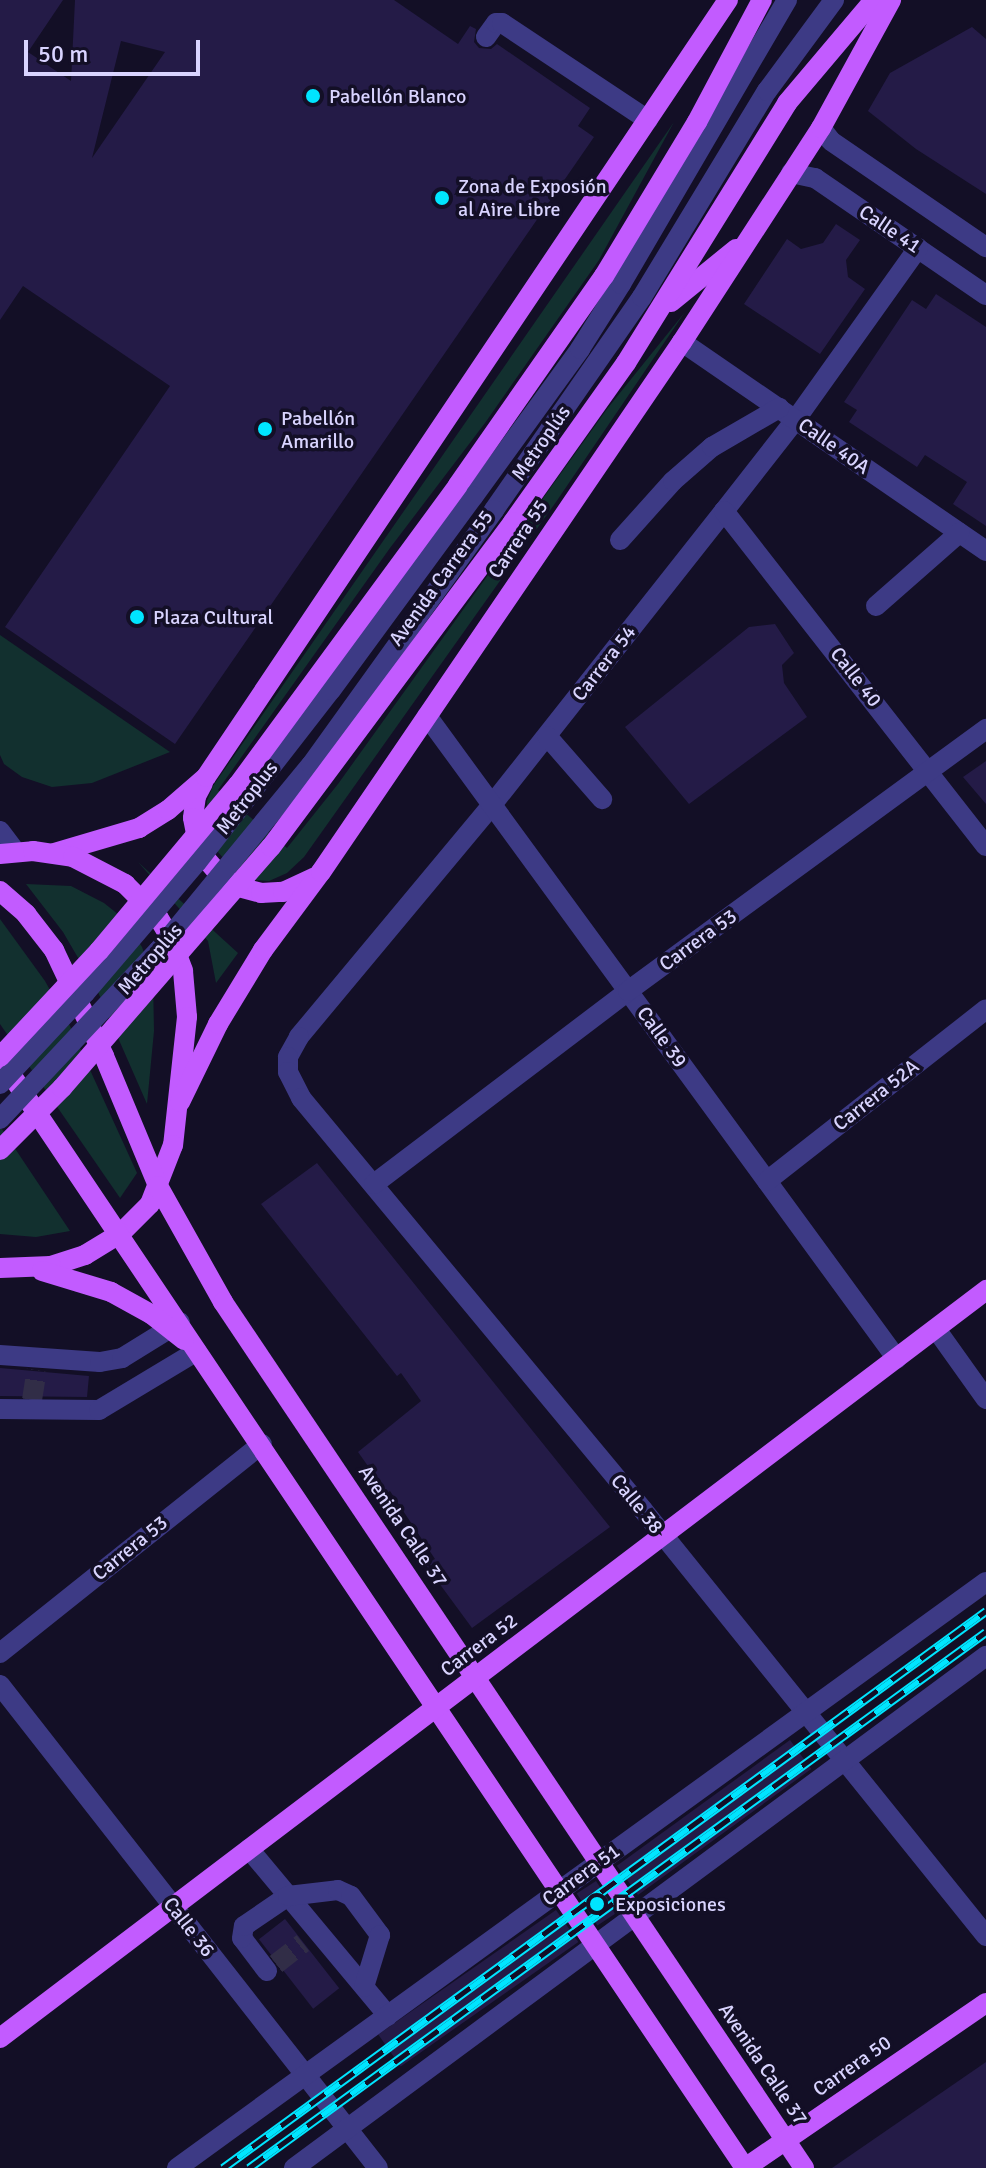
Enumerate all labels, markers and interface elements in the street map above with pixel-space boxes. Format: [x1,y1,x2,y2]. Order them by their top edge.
scale bar [28,24,204,74]
text: 50 m [38,39,88,69]
place label: Pabellón Blanco [329,84,466,108]
marker: Pabellón Blanco [304,87,322,105]
place label: Zona de Exposión al Aire Libre [458,174,607,221]
marker: Zona de Exposión al Aire Libre [433,189,451,207]
street label: Calle 41 [855,200,925,258]
street label: Metroplús [506,401,576,485]
place label: Pabellón Amarillo [281,406,355,453]
street label: Calle 40A [794,413,874,479]
marker: Pabellón Amarillo [256,420,274,438]
street label: Carrera 55 [483,495,553,583]
street label: Avenida Carrera 55 [384,505,498,651]
place label: Plaza Cultural [153,605,273,629]
marker: Plaza Cultural [128,608,146,626]
street label: Carrera 54 [567,620,641,706]
street label: Calle 40 [825,642,887,712]
street label: Metroplus [211,757,283,839]
street label: Carrera 53 [655,904,741,976]
street label: Metroplús [113,918,187,1000]
street label: Calle 39 [632,1002,692,1072]
street label: Carrera 52A [828,1054,924,1136]
street label: Avenida Calle 37 [353,1461,453,1591]
street label: Calle 38 [606,1469,668,1539]
street label: Carrera 53 [88,1510,172,1586]
street label: Carrera 52 [436,1608,522,1682]
street label: Carrera 51 [538,1839,624,1911]
street label: Calle 36 [158,1892,220,1962]
place label: Exposiciones [615,1892,726,1916]
marker: Exposiciones [586,1893,608,1915]
street label: Avenida Calle 37 [713,1999,813,2129]
street label: Carrera 50 [808,2030,896,2102]

